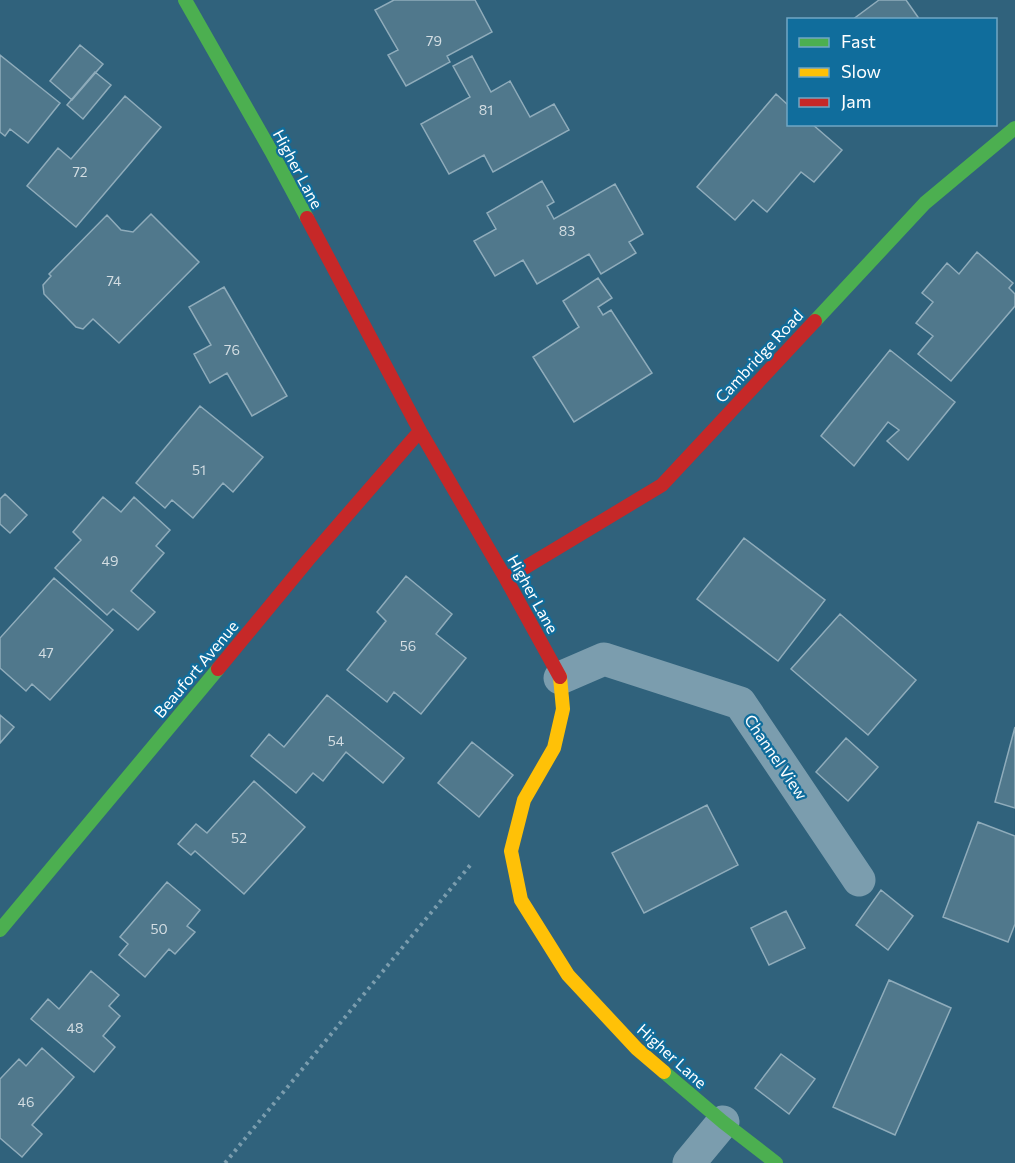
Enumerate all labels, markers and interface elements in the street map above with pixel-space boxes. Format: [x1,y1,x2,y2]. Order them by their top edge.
legend [787,18,997,126]
text: Fast [841,30,876,52]
house number: 79 [426,32,442,49]
text: Slow [841,60,881,82]
text: Jam [841,90,871,112]
house number: 81 [479,101,493,118]
street label: Higher Lane [270,126,327,212]
house number: 72 [72,163,88,180]
house number: 83 [559,222,575,239]
house number: 74 [107,272,122,289]
street label: Cambridge Road [711,305,806,406]
house number: 76 [224,341,240,358]
house number: 51 [192,461,206,478]
street label: Higher Lane [504,551,563,636]
house number: 49 [102,552,118,569]
street label: Beaufort Avenue [149,616,242,721]
house number: 56 [400,637,416,654]
house number: 47 [38,644,54,661]
street label: Channel View [741,711,812,803]
house number: 54 [328,732,345,749]
house number: 52 [231,829,247,846]
house number: 50 [150,920,168,937]
house number: 48 [67,1019,83,1036]
street label: Higher Lane [634,1019,711,1092]
house number: 46 [18,1093,34,1110]

